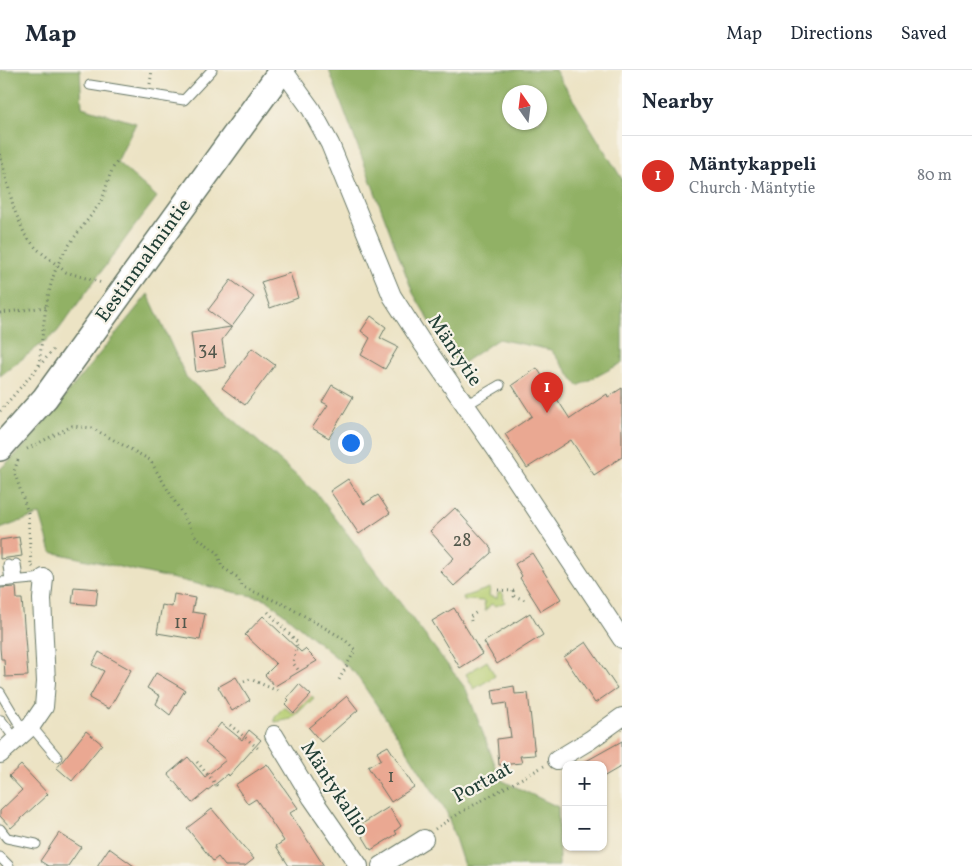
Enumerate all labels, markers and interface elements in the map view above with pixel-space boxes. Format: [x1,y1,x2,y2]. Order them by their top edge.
text: Map [25,18,76,52]
text: Map [726,22,762,47]
text: Directions [790,22,873,47]
text: Saved [901,22,947,47]
north arrow [502,85,547,130]
text: Nearby [642,88,713,117]
text: Mäntykappeli [689,152,816,178]
text: 1 [655,165,661,187]
text: 80 m [917,165,952,187]
text: Church · Mäntytie [689,178,815,200]
street label: Eestinmalmintie [90,193,198,329]
street label: Mäntytie [420,310,488,392]
house number: 34 [198,338,218,363]
pin: 1 [531,372,563,413]
your location [338,430,364,456]
house number: 28 [453,529,471,554]
house number: 11 [174,611,188,636]
street label: Mäntykallio [293,736,375,842]
street label: Portaat [448,755,518,811]
map controls [562,761,607,851]
button: + [562,761,607,806]
house number: 1 [388,765,394,790]
button: − [562,806,607,851]

